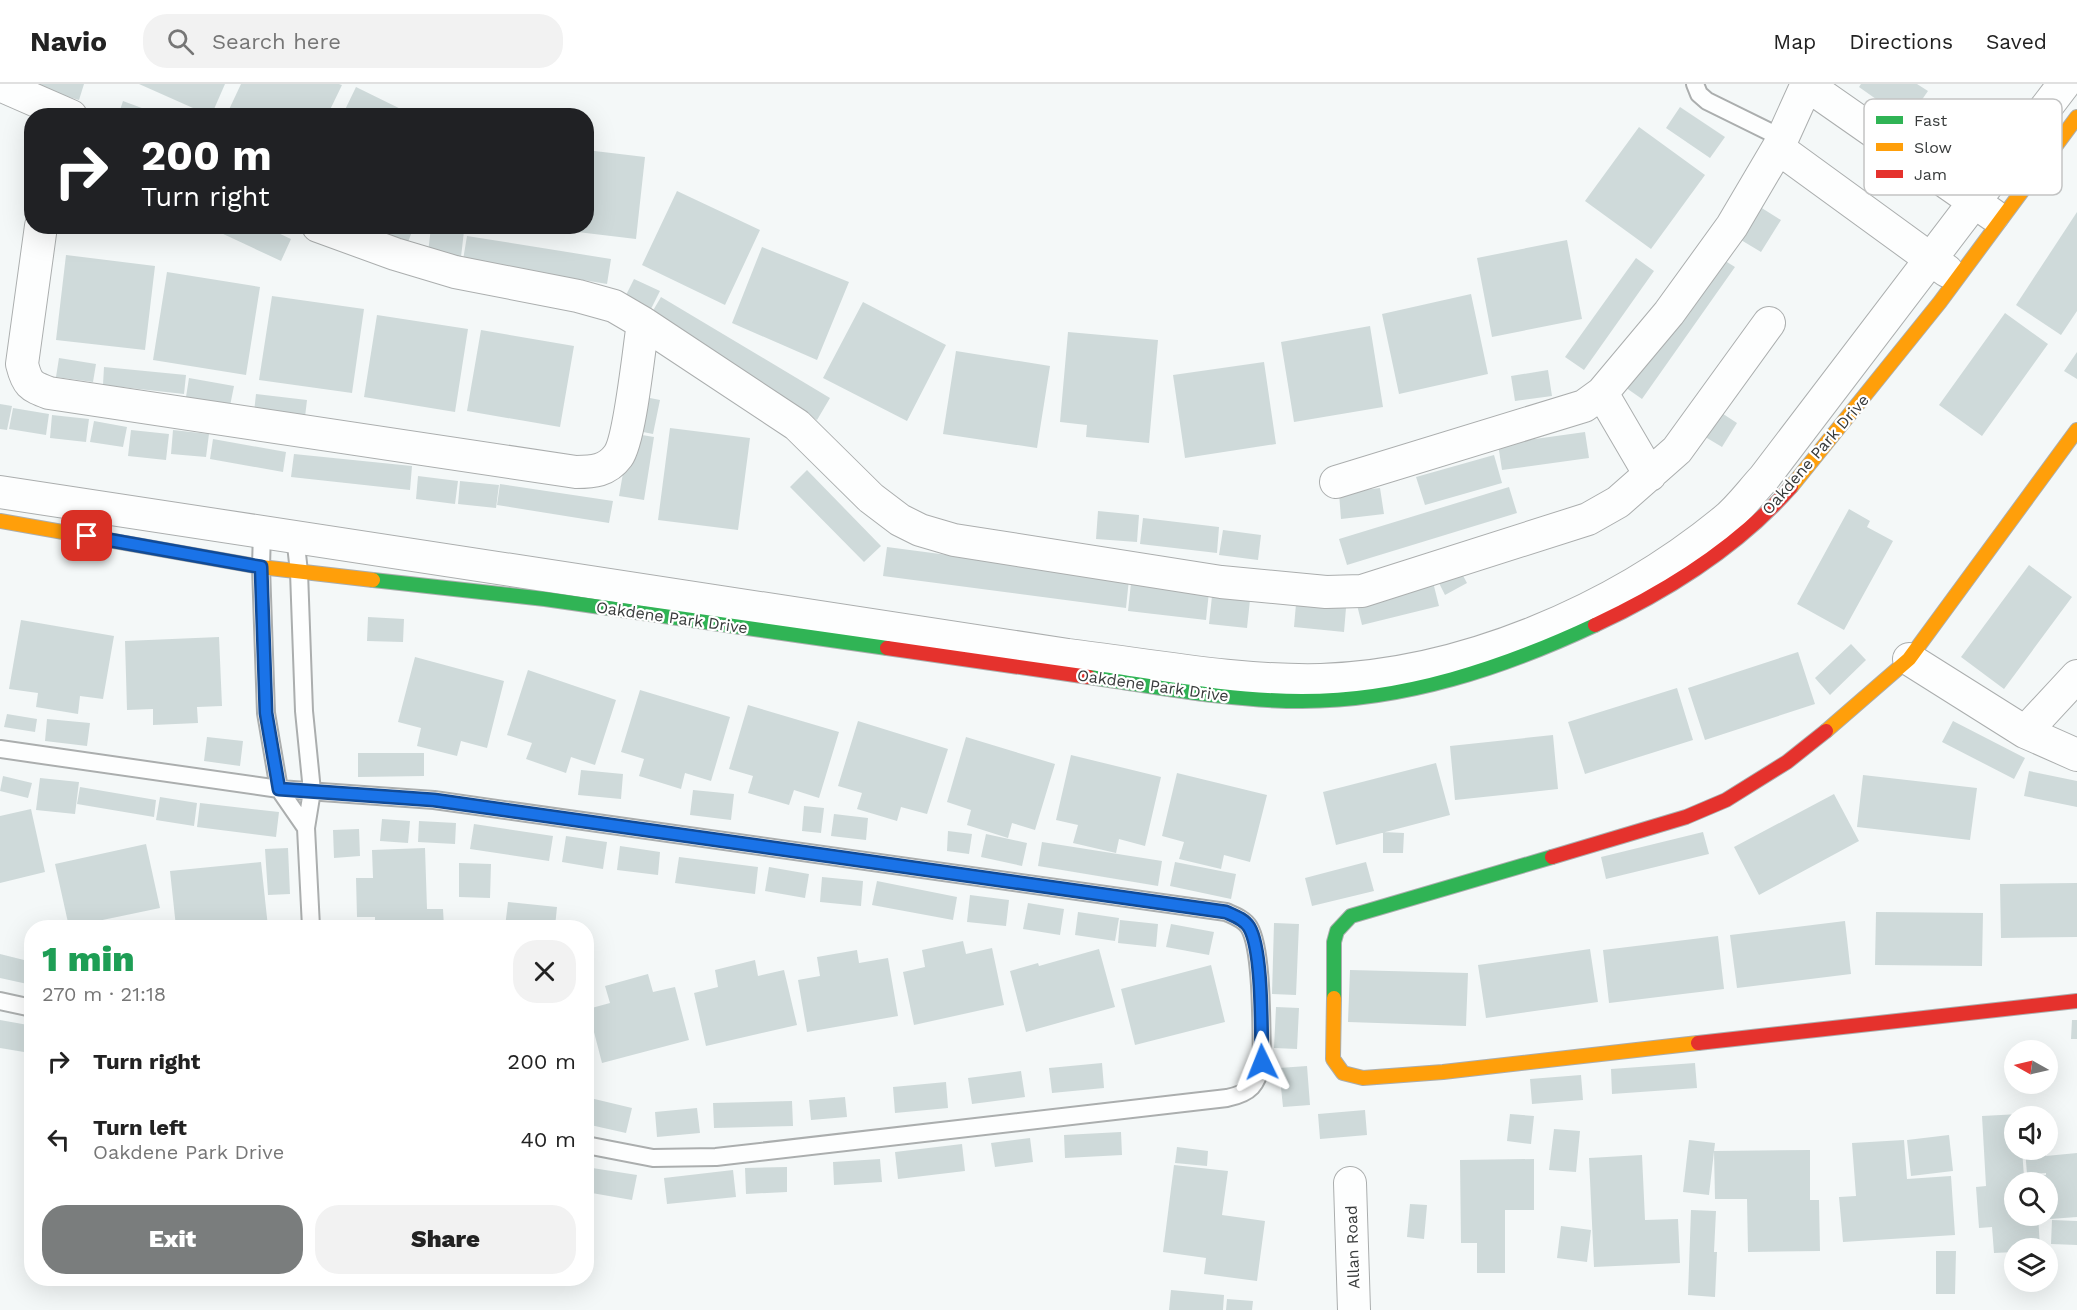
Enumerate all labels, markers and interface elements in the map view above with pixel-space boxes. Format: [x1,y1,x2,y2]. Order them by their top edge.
search box [143,14,563,68]
text: Navio [30,25,107,58]
icon: search [164,25,197,58]
text: Search here [212,29,341,54]
text: Map [1773,29,1816,54]
text: Directions [1849,29,1953,54]
text: Saved [1986,29,2047,54]
legend [1864,99,2062,195]
text: Fast [1914,111,1947,130]
text: 200 m [141,131,272,180]
icon: right [42,132,120,210]
text: Slow [1914,138,1952,157]
text: Jam [1914,165,1947,184]
text: Turn right [141,181,270,213]
street label: Oakdene Park Drive [1758,390,1873,518]
pin [61,510,112,561]
icon: arrive [70,519,103,552]
street label: Oakdene Park Drive [595,597,749,638]
street label: Oakdene Park Drive [1076,665,1230,706]
text: 1 min [42,938,135,980]
button: close [513,940,576,1003]
text: 270 m · 21:18 [42,982,166,1006]
position arrow [1230,1030,1294,1094]
north arrow [2004,1040,2058,1094]
map controls [2004,1040,2058,1292]
icon: right [42,1045,75,1078]
text: Turn right [93,1049,200,1074]
text: 200 m [507,1049,576,1074]
button: sound [2004,1106,2058,1160]
text: Turn left [93,1115,187,1140]
icon: left [42,1123,75,1156]
text: 40 m [520,1127,576,1152]
text: Oakdene Park Drive [93,1140,284,1164]
button: search [2004,1172,2058,1226]
button: Exit [42,1205,303,1274]
button: Share [315,1205,576,1274]
street label: Allan Road [1342,1205,1363,1289]
button: layers [2004,1238,2058,1292]

